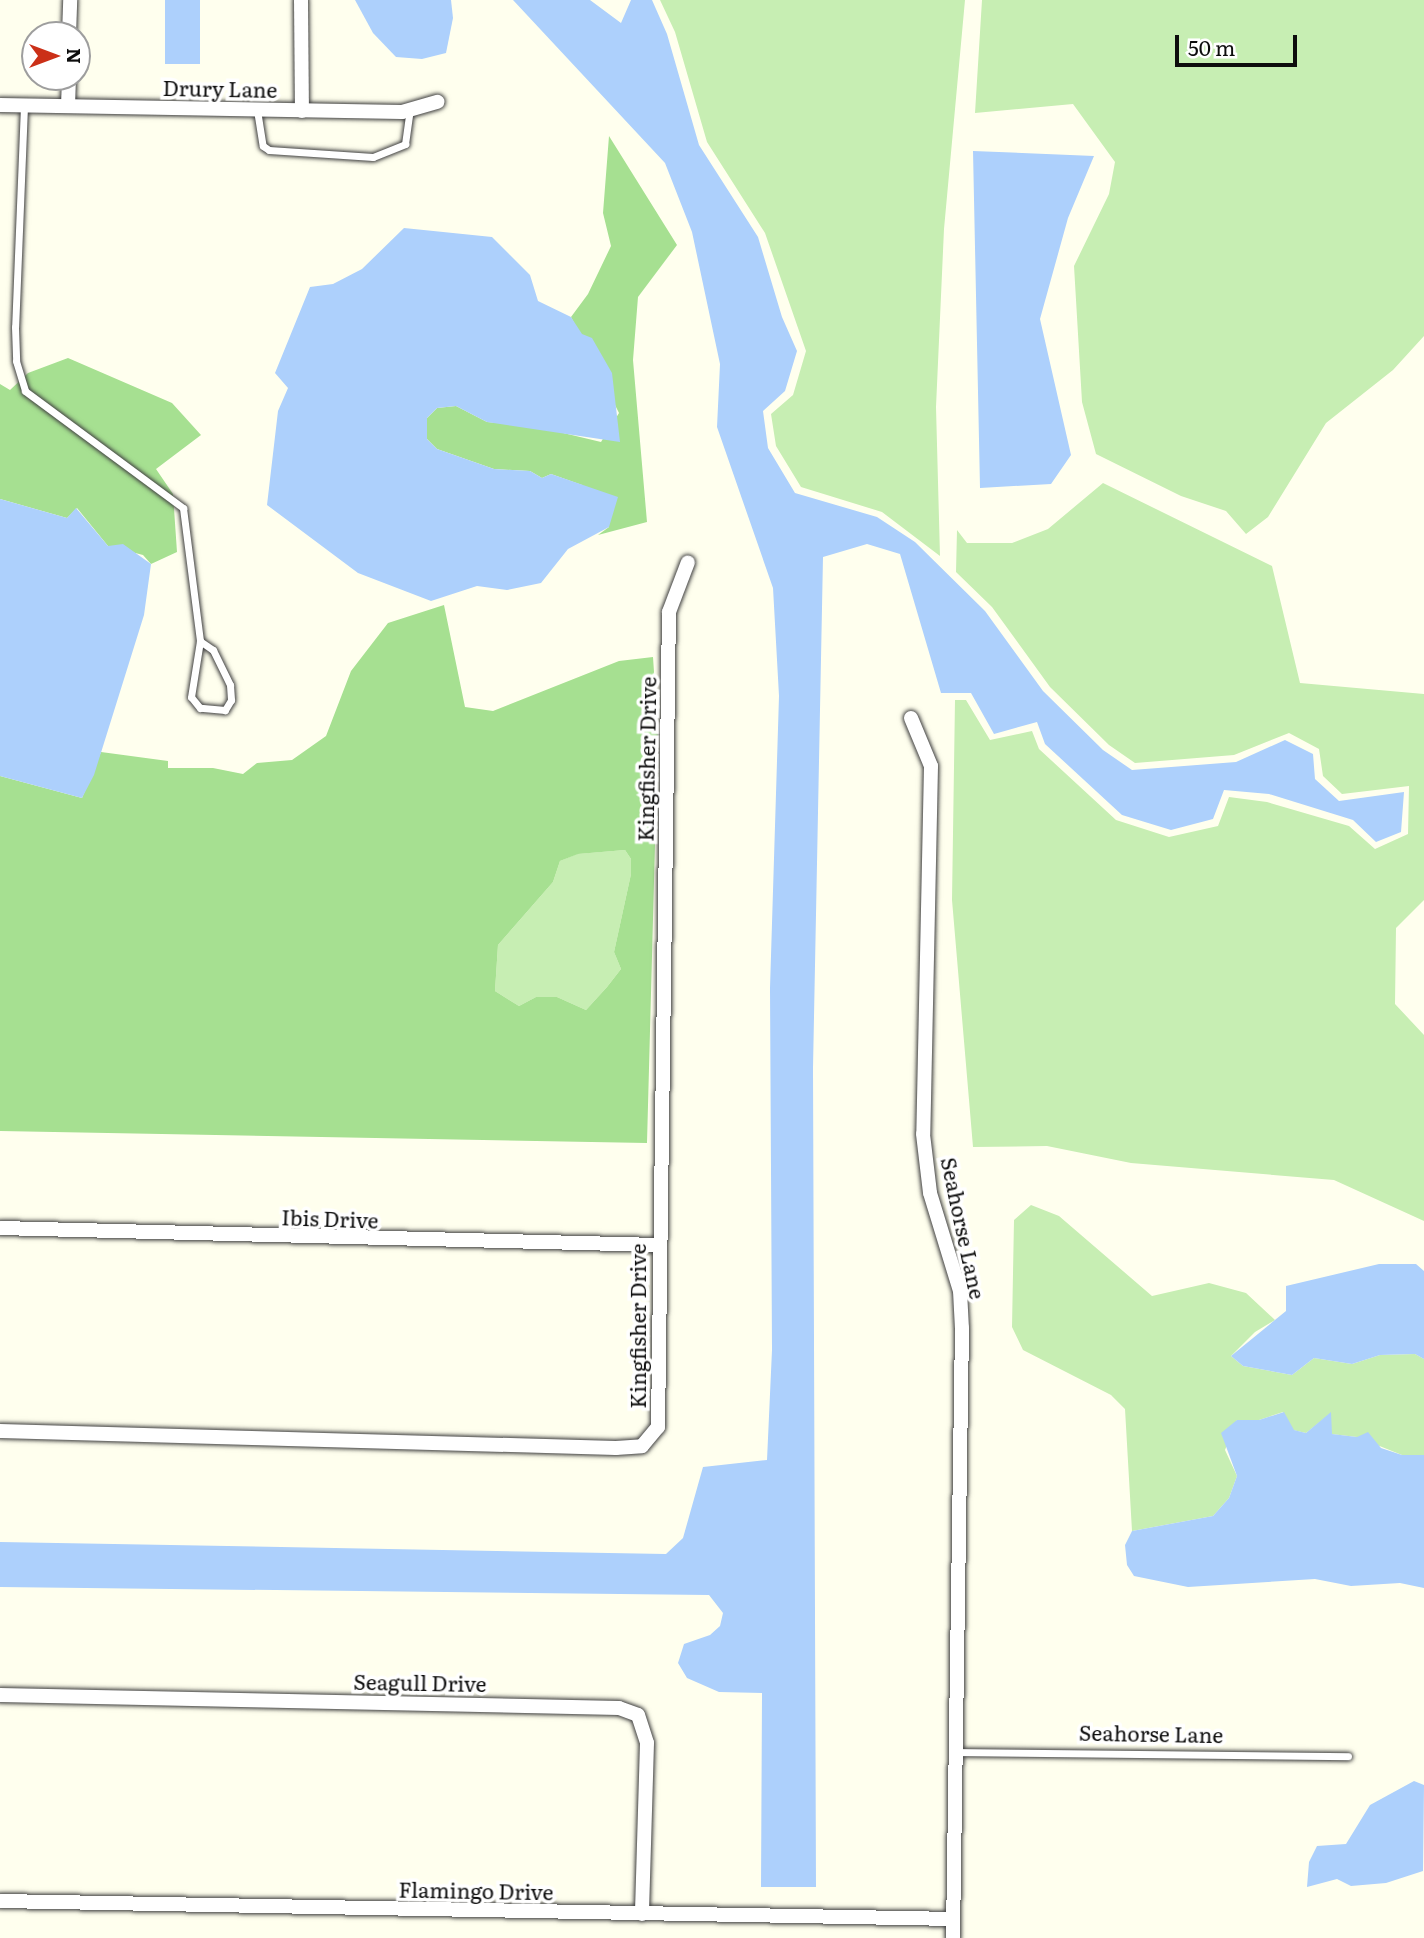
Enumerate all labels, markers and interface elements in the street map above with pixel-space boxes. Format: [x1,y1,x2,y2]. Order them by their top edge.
north arrow [21,21,91,91]
scale bar [1179,21,1302,65]
text: 50 m [1188,31,1235,62]
text: N [61,48,89,64]
street label: Drury Lane [162,74,278,102]
street label: Kingfisher Drive [632,676,660,842]
street label: Seahorse Lane [937,1155,991,1301]
street label: Ibis Drive [281,1204,379,1232]
street label: Kingfisher Drive [624,1243,650,1409]
street label: Seagull Drive [353,1668,487,1696]
street label: Seahorse Lane [1079,1719,1223,1747]
street label: Flamingo Drive [398,1876,554,1904]

